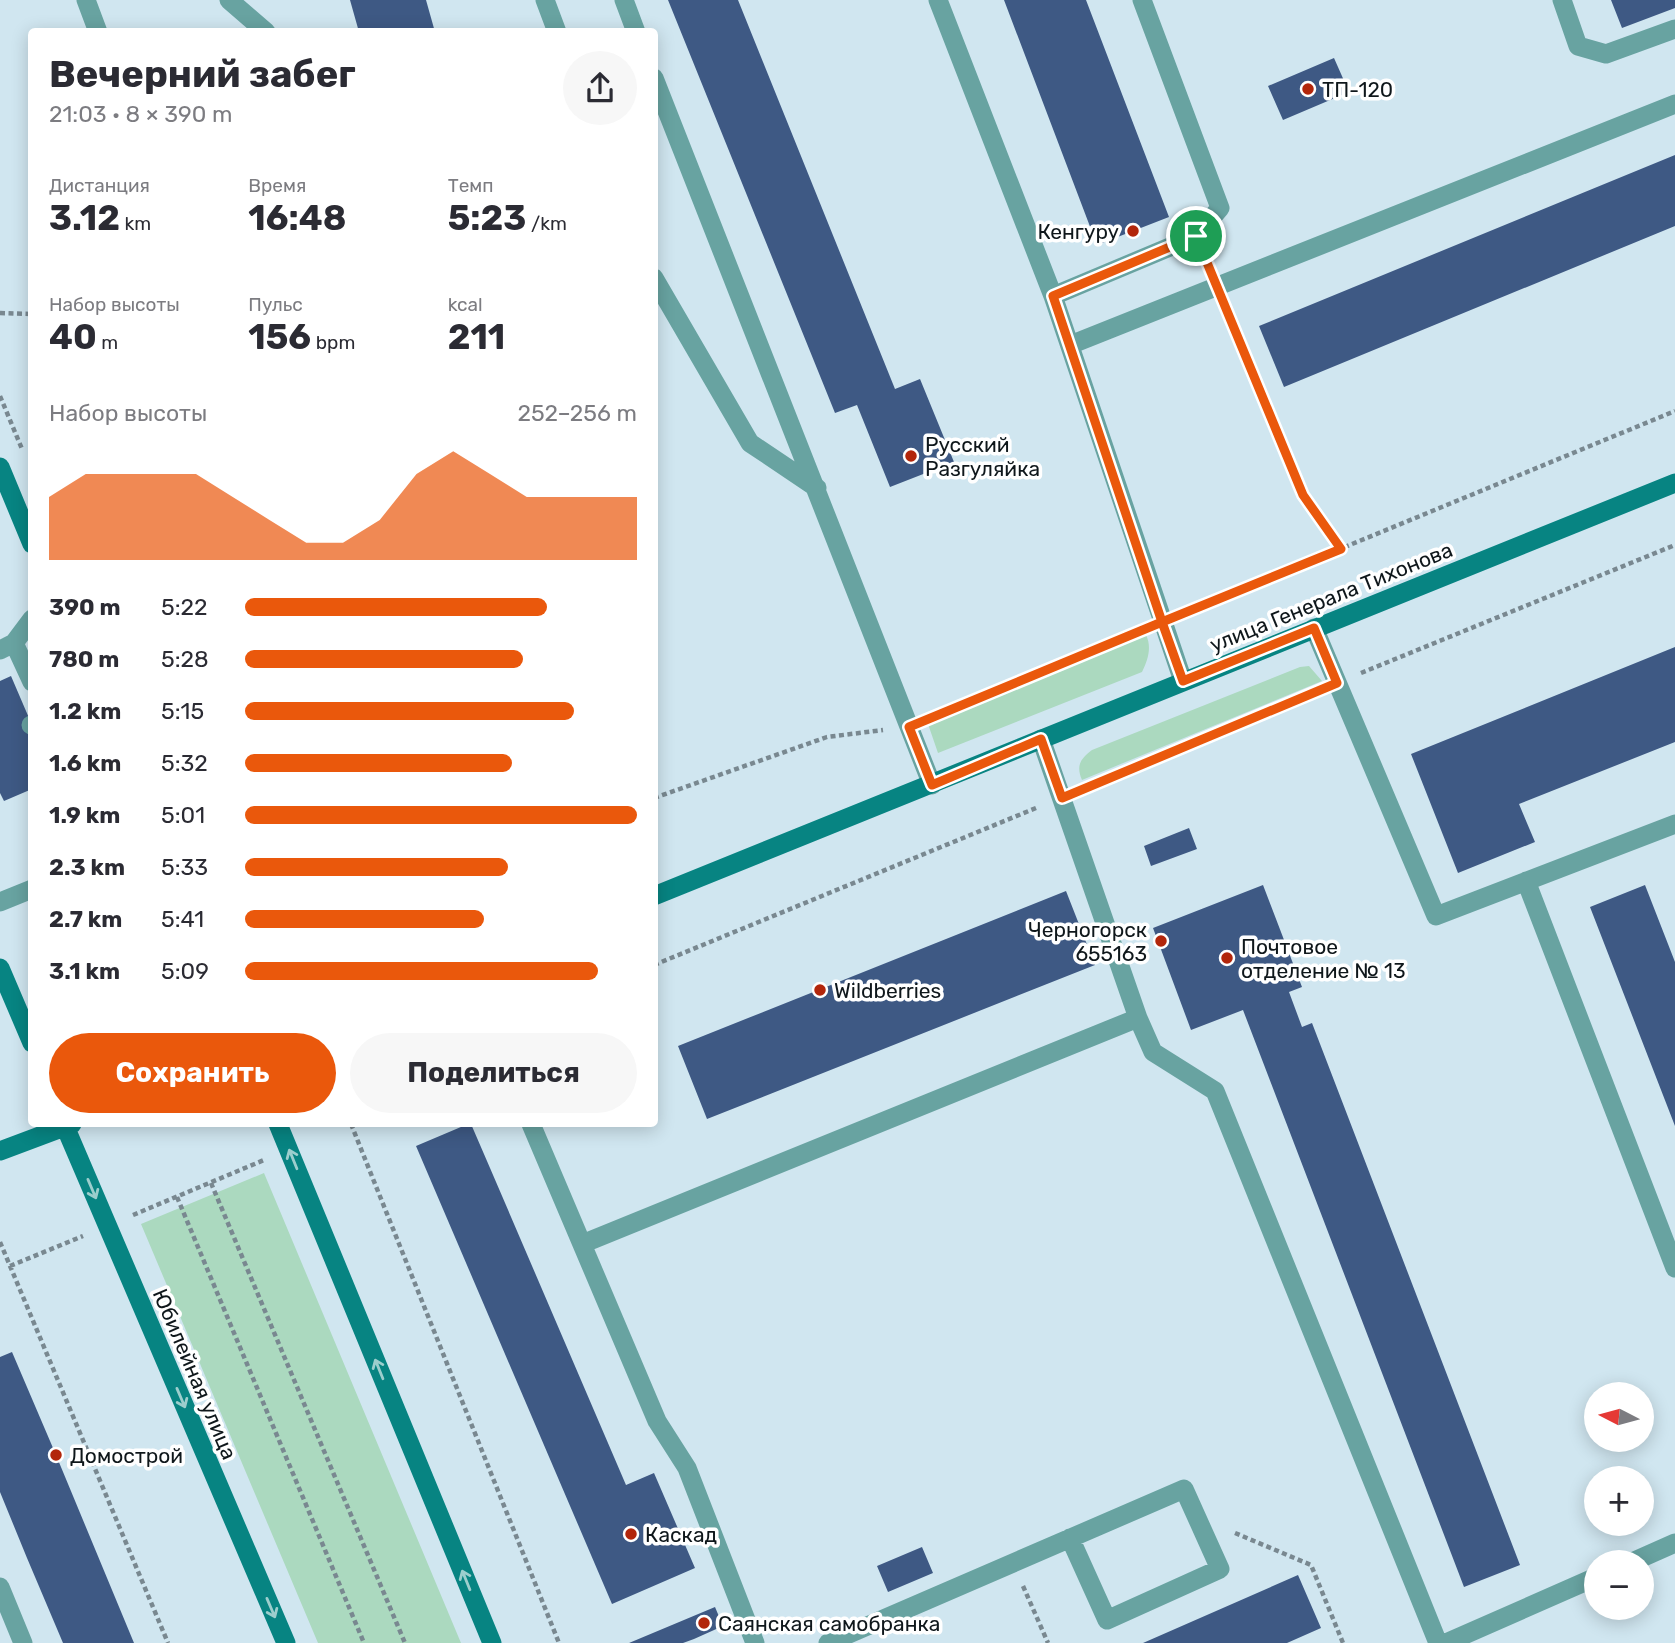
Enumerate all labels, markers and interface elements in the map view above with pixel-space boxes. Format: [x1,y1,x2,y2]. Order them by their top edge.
text: Вечерний забег [49,51,356,97]
button: share [563,51,637,125]
place label: ТП-120 [1322,77,1393,102]
marker: ТП-120 [1300,81,1316,97]
text: 21:03 · 8 × 390 m [49,100,232,128]
text: Дистанция [49,174,150,197]
text: Время [248,174,306,197]
text: Темп [448,174,494,197]
text: 3.12 [49,197,120,239]
text: 16:48 [248,197,346,239]
text: 5:23 [448,197,526,239]
pin [1166,206,1226,266]
text: km [120,212,151,235]
text: /km [526,212,567,235]
icon: arrive [1177,217,1215,255]
place label: Кенгуру [1037,219,1119,244]
marker: Кенгуру [1125,223,1141,239]
text: Набор высоты [49,293,180,316]
text: Пульс [248,293,303,316]
text: kcal [448,293,483,316]
text: 40 [49,316,97,358]
text: 156 [248,316,311,358]
text: 211 [448,316,505,358]
text: m [97,331,118,354]
text: bpm [311,331,355,354]
text: Набор высоты [49,399,207,427]
text: 252–256 m [517,399,637,427]
place label: Русский Разгуляйка [925,432,1040,481]
marker: Русский Разгуляйка [903,448,919,464]
street label: улица Генерала Тихонова [1206,537,1456,657]
text: 390 m [49,593,121,621]
text: 5:22 [161,593,208,621]
text: 780 m [49,645,119,673]
text: 5:28 [161,645,209,673]
text: 1.2 km [49,697,121,725]
text: 5:15 [161,697,204,725]
text: 1.6 km [49,749,121,777]
text: 5:32 [161,749,208,777]
text: 1.9 km [49,801,120,829]
text: 5:01 [161,801,205,829]
text: 2.3 km [49,853,125,881]
text: 5:33 [161,853,208,881]
text: 2.7 km [49,905,122,933]
text: 5:41 [161,905,204,933]
place label: Черногорск 655163 [1028,917,1147,966]
marker: Черногорск 655163 [1153,933,1169,949]
place label: Почтовое отделение № 13 [1241,934,1406,983]
marker: Почтовое отделение № 13 [1219,950,1235,966]
text: 3.1 km [49,957,120,985]
text: 5:09 [161,957,209,985]
place label: Wildberries [834,978,941,1003]
marker: Wildberries [812,982,828,998]
button: Сохранить [49,1033,336,1113]
button: Поделиться [350,1033,637,1113]
one-way arrow [286,1149,299,1170]
one-way arrow [86,1178,99,1199]
street label: Юбилейная улица [148,1285,242,1463]
one-way arrow [372,1359,385,1381]
north arrow [1584,1382,1654,1452]
map controls [1584,1382,1654,1620]
one-way arrow [175,1387,188,1409]
place label: Домострой [70,1443,183,1468]
marker: Домострой [48,1447,64,1463]
button: + [1584,1466,1654,1536]
place label: Каскад [645,1522,717,1547]
marker: Каскад [623,1526,639,1542]
button: − [1584,1550,1654,1620]
one-way arrow [458,1570,471,1591]
one-way arrow [265,1596,278,1618]
place label: Саянская самобранка [718,1611,940,1636]
marker: Саянская самобранка [696,1615,712,1631]

